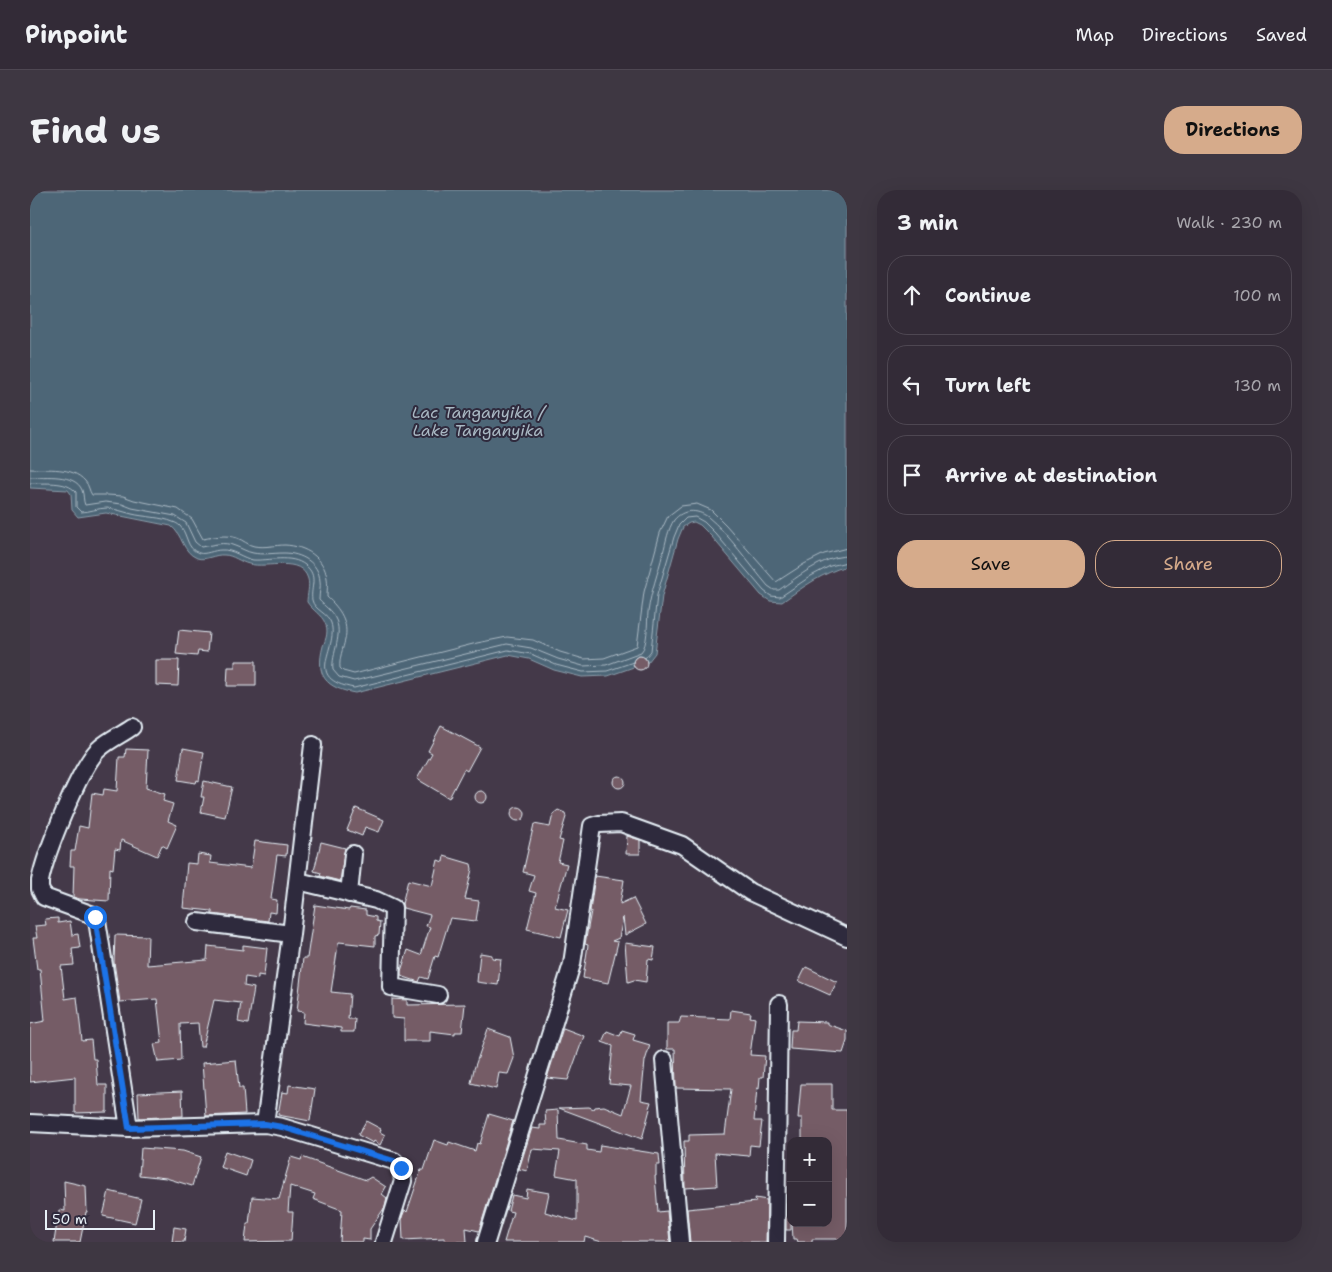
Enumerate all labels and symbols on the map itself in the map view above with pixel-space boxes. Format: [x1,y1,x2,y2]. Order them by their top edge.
water label: Lac Tanganyika / Lake Tanganyika [412,402,547,441]
route start [84,906,107,929]
route end [390,1157,413,1180]
scale bar [45,1207,155,1230]

